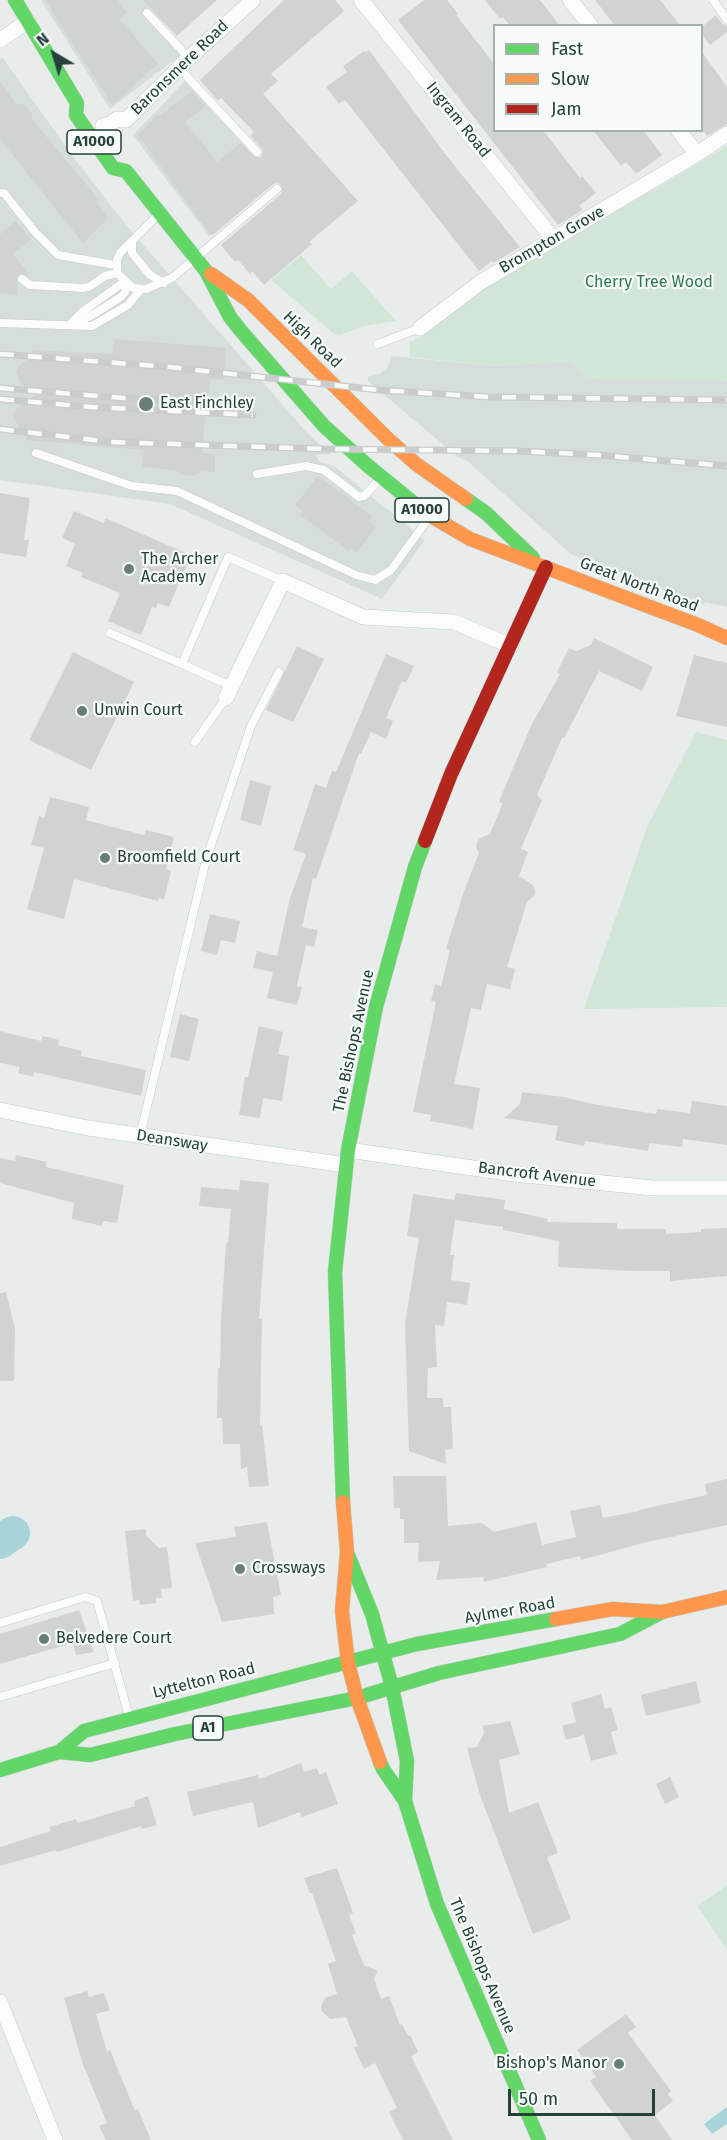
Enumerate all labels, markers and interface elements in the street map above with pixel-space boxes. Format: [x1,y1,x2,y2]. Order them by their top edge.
street label: Baronsmere Road [127,17,233,119]
north arrow [24,24,84,84]
legend [493,24,703,132]
text: N [33,29,53,50]
text: Fast [551,38,583,60]
text: Slow [551,68,589,90]
street label: Ingram Road [422,78,494,162]
text: Jam [551,98,582,120]
road number: A1000 [67,130,121,154]
street label: Brompton Grove [496,202,608,278]
park label: Cherry Tree Wood [585,273,713,293]
street label: High Road [279,307,345,373]
place label: East Finchley [160,394,254,414]
marker: East Finchley [137,395,155,413]
road number: A1000 [395,498,449,522]
place label: The Archer Academy [141,550,218,588]
street label: Great North Road [577,553,701,617]
marker: The Archer Academy [122,562,136,576]
place label: Unwin Court [94,701,183,721]
marker: Unwin Court [75,704,89,718]
place label: Broomfield Court [117,848,240,868]
marker: Broomfield Court [98,851,112,865]
street label: The Bishops Avenue [329,968,379,1114]
street label: Deansway [135,1126,209,1156]
street label: Bancroft Avenue [477,1158,597,1192]
place label: Crossways [252,1559,325,1579]
marker: Crossways [233,1562,247,1576]
street label: Aylmer Road [463,1594,557,1628]
place label: Belvedere Court [56,1629,172,1649]
marker: Belvedere Court [37,1632,51,1646]
street label: Lyttelton Road [151,1659,257,1703]
road number: A1 [193,1716,223,1740]
street label: The Bishops Avenue [445,1895,519,2037]
place label: Bishop's Manor [496,2054,607,2074]
marker: Bishop's Manor [612,2057,626,2071]
scale bar [511,2077,658,2115]
text: 50 m [519,2088,558,2110]

